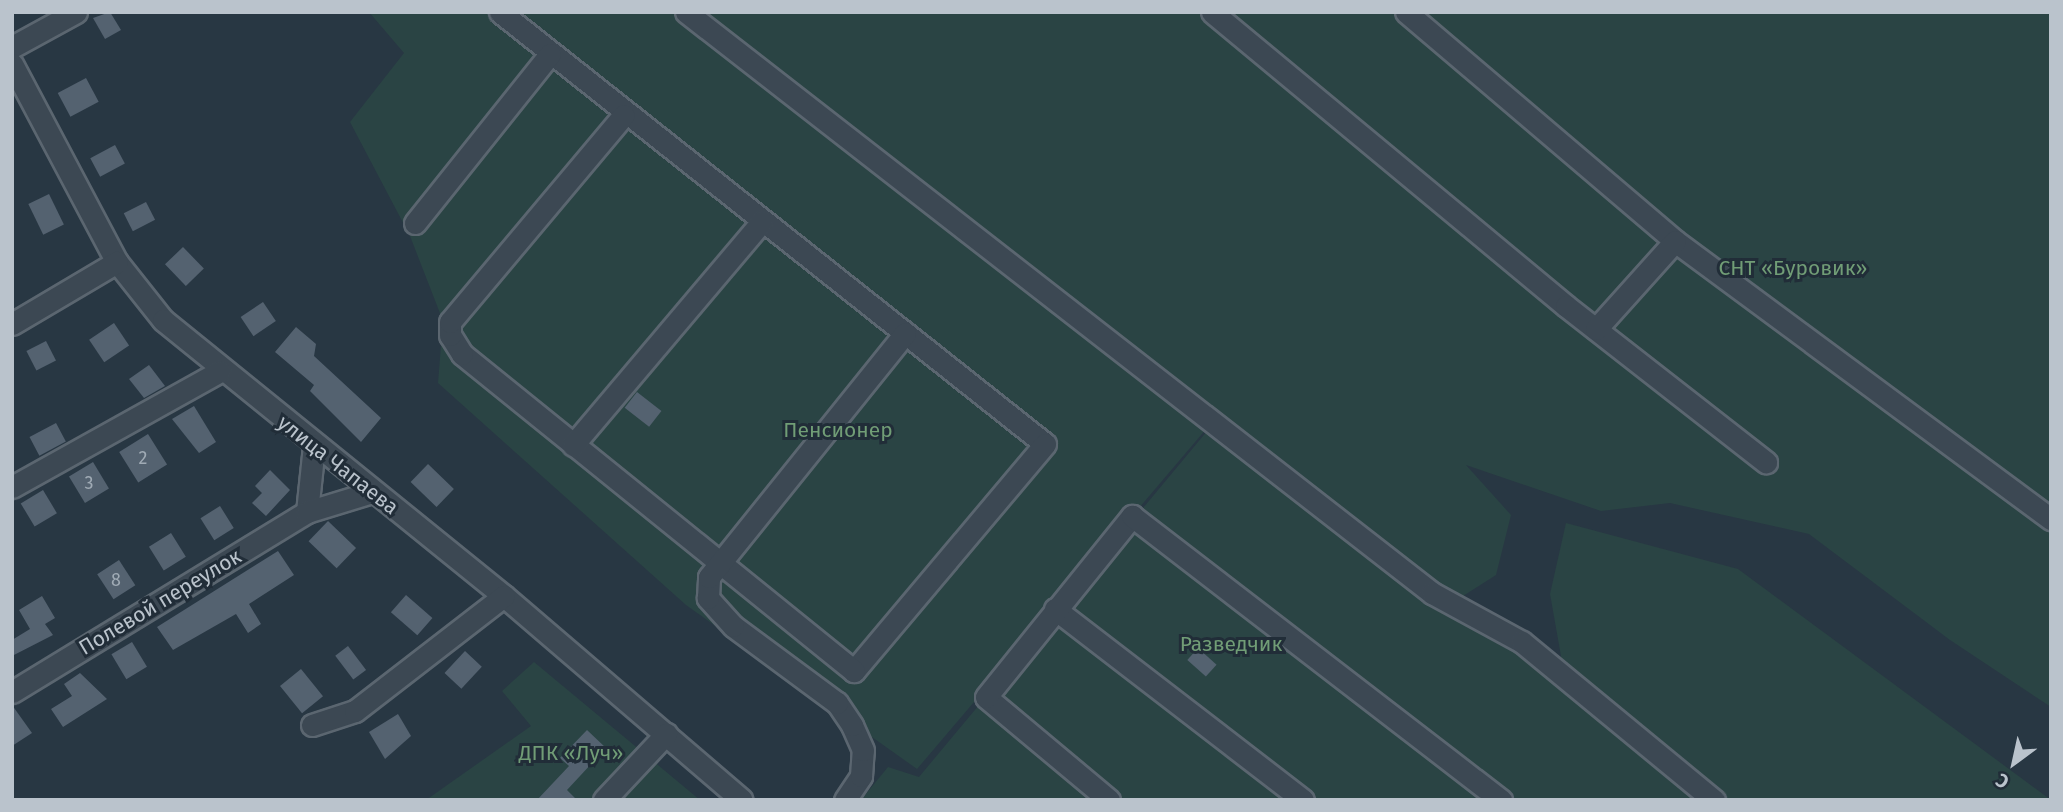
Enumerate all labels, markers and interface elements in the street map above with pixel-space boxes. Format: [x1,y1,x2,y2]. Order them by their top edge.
park label: СНТ «Буровик» [1719,255,1867,281]
street label: улица Чапаева [272,410,404,520]
park label: Пенсионер [783,417,893,443]
house number: 2 [139,447,147,469]
house number: 3 [85,472,93,494]
street label: Полевой переулок [74,544,246,660]
house number: 8 [111,569,121,591]
park label: Разведчик [1180,631,1282,657]
north arrow [1979,728,2049,798]
park label: ДПК «Луч» [519,740,623,766]
text: С [1991,768,2013,794]

